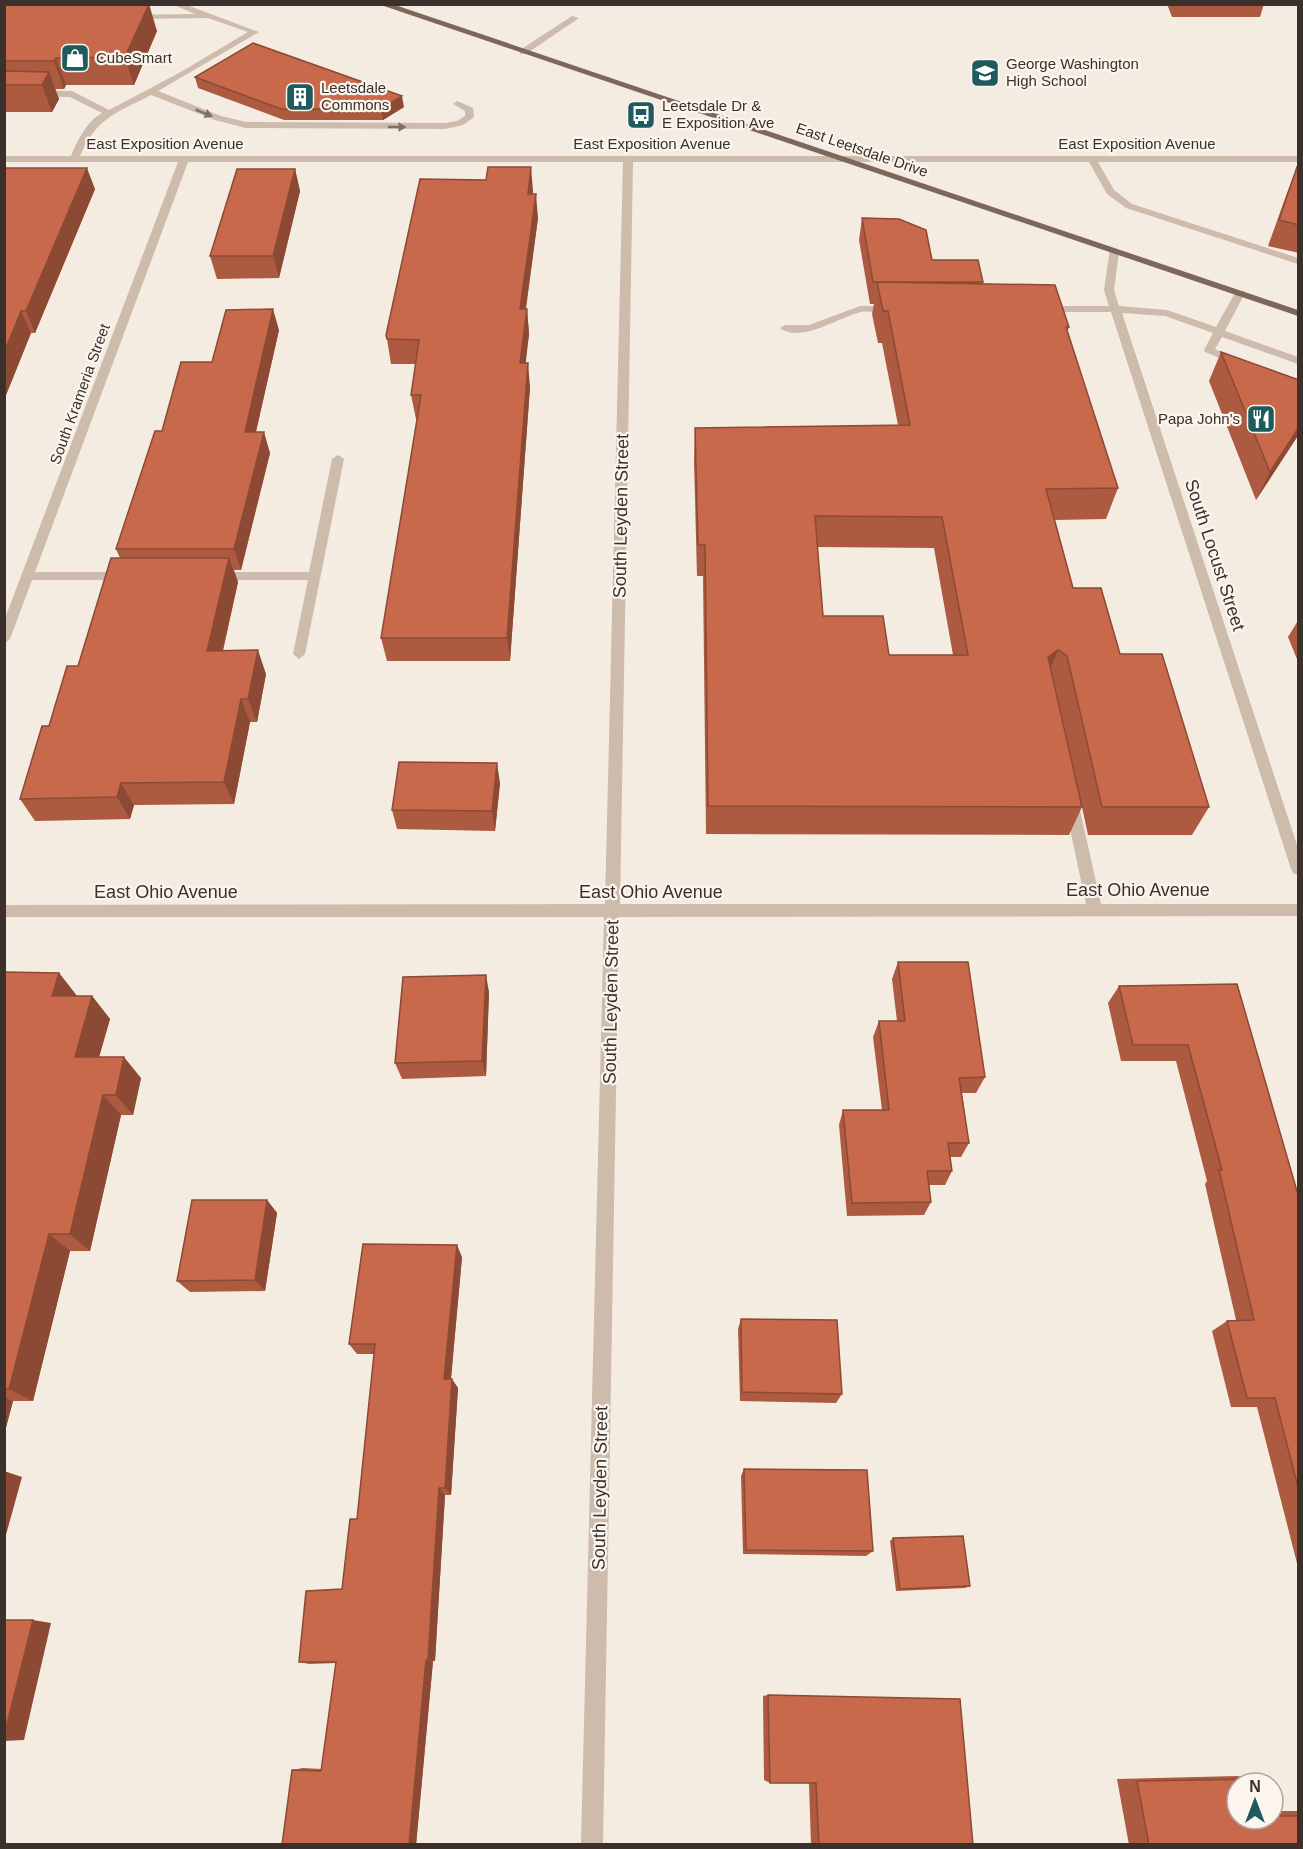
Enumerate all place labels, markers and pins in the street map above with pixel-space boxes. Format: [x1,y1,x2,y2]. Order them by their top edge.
shop icon: CubeSmart [59,42,91,74]
place label: CubeSmart [96,49,173,66]
place label: George Washington High School [1006,55,1139,89]
school or university icon: George Washington High School [969,57,1001,89]
place label: Leetsdale Commons [321,79,389,113]
building icon: Leetsdale Commons [284,81,316,113]
place label: Leetsdale Dr & E Exposition Ave [662,97,774,131]
bus stop icon: Leetsdale Dr & E Exposition Ave [625,99,657,131]
restaurant icon: Papa John's [1245,403,1277,435]
place label: Papa John's [1158,410,1240,427]

